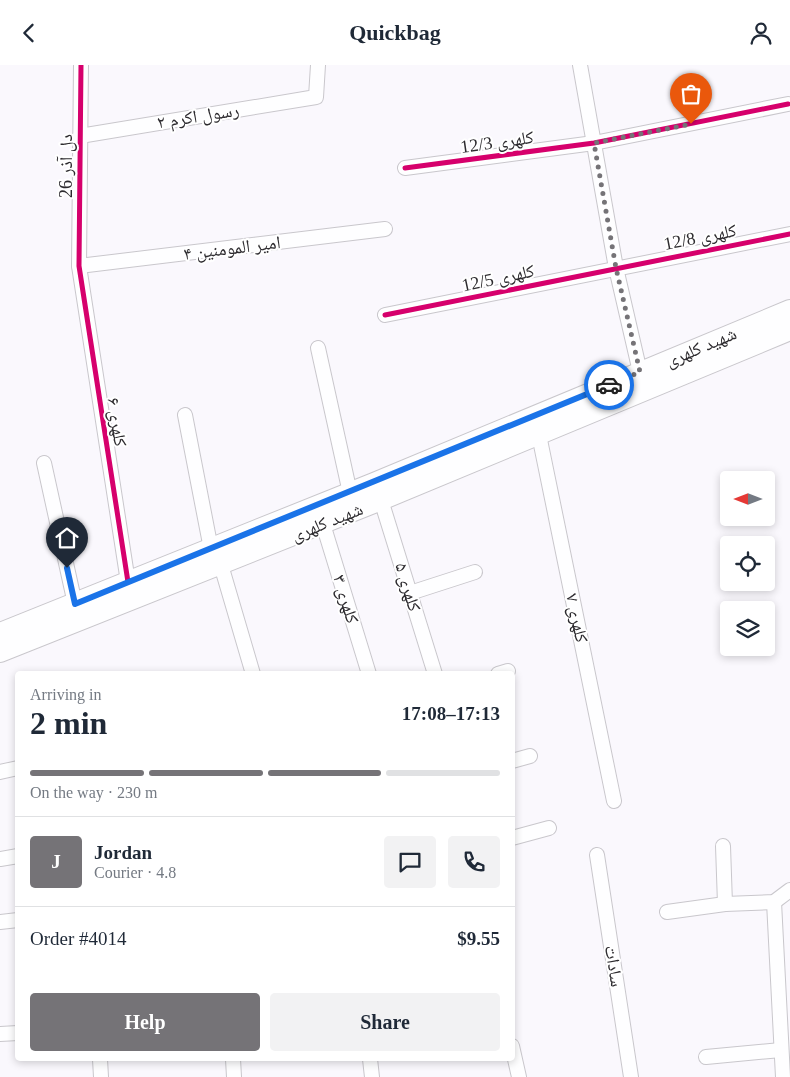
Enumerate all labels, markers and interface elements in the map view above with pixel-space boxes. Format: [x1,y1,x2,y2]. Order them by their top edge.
icon: back [15,19,43,47]
icon: person [747,19,775,47]
text: Quickbag [349,20,441,45]
pin [670,73,712,124]
icon: bag [677,80,705,108]
street label: رسول اکرم ۲ [156,100,241,134]
street label: کلهری 12/3 [459,127,536,158]
street label: دل آذر 26 [56,134,77,198]
street label: کلهری 12/8 [662,220,739,255]
street label: امیر المومنین ۴ [182,232,282,265]
street label: کلهری 12/5 [460,260,537,296]
street label: شهید کلهری [662,323,740,372]
courier [584,360,634,410]
icon: car [595,371,623,399]
street label: کلهری ۶ [102,396,131,449]
north arrow [720,471,775,526]
map controls [720,471,775,656]
street label: شهید کلهری [288,499,366,546]
pin [46,517,88,568]
icon: home [53,524,81,552]
button: locate [720,536,775,591]
street label: کلهری ۵ [390,560,425,614]
street label: کلهری ۳ [328,572,363,626]
street label: کلهری ۷ [561,592,592,645]
button: layers [720,601,775,656]
text: Arriving in [30,686,102,703]
text: 17:08–17:13 [402,703,500,724]
text: 2 min [30,705,107,741]
text: On the way · 230 m [30,784,158,801]
button: chat [384,836,436,888]
button: phone [448,836,500,888]
text: Jordan [94,842,152,863]
text: J [51,851,61,872]
text: Courier · 4.8 [94,864,176,881]
text: Order #4014 [30,928,127,949]
text: $9.55 [457,928,500,949]
street label: سادات [601,944,627,988]
button: Help [30,993,260,1051]
button: Share [270,993,500,1051]

